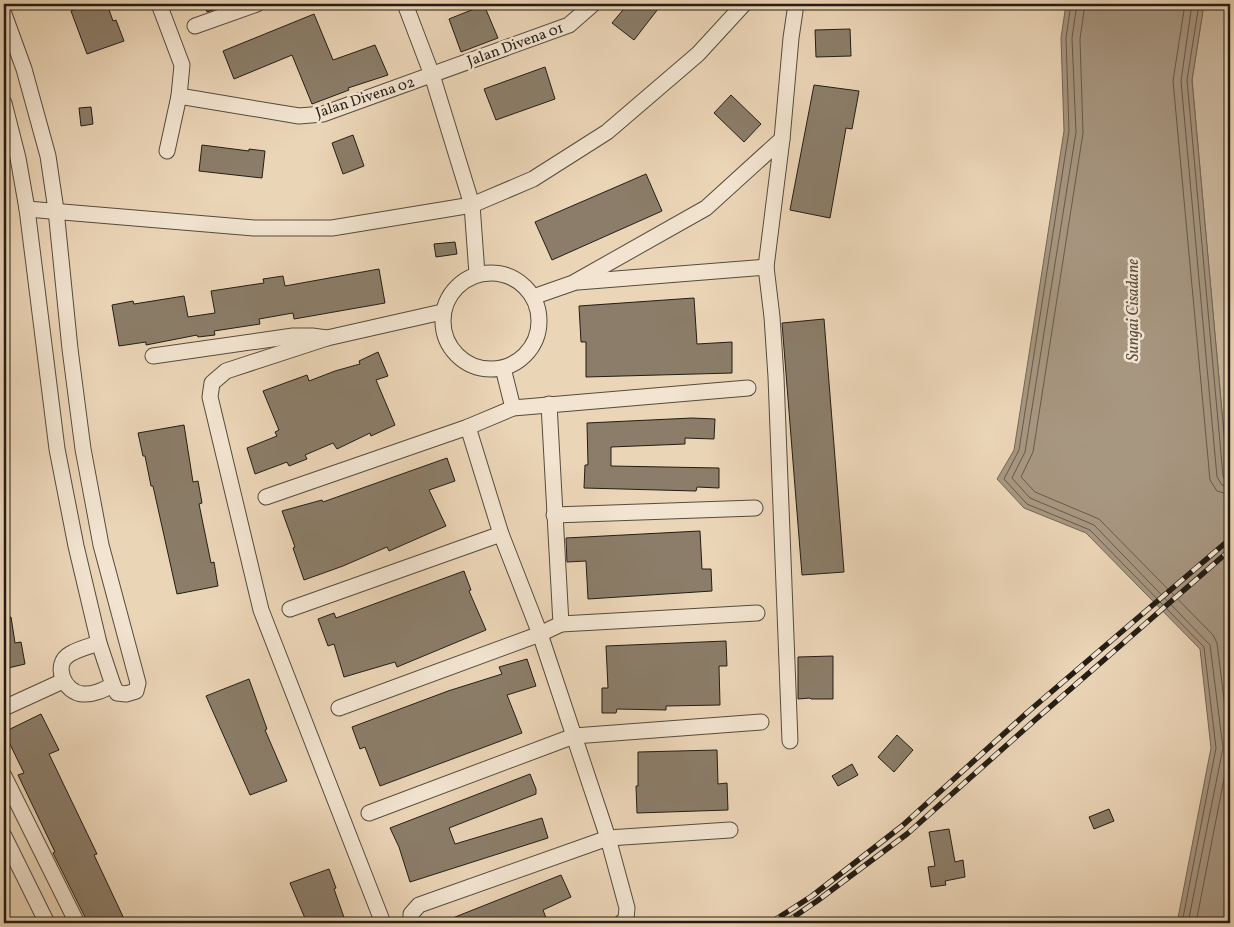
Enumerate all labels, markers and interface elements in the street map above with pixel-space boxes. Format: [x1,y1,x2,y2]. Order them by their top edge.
street label: Jalan Divena 01 [465,18,567,73]
street label: Jalan Divena 02 [313,73,418,124]
water label: Sungai Cisadane [1123,259,1145,361]

